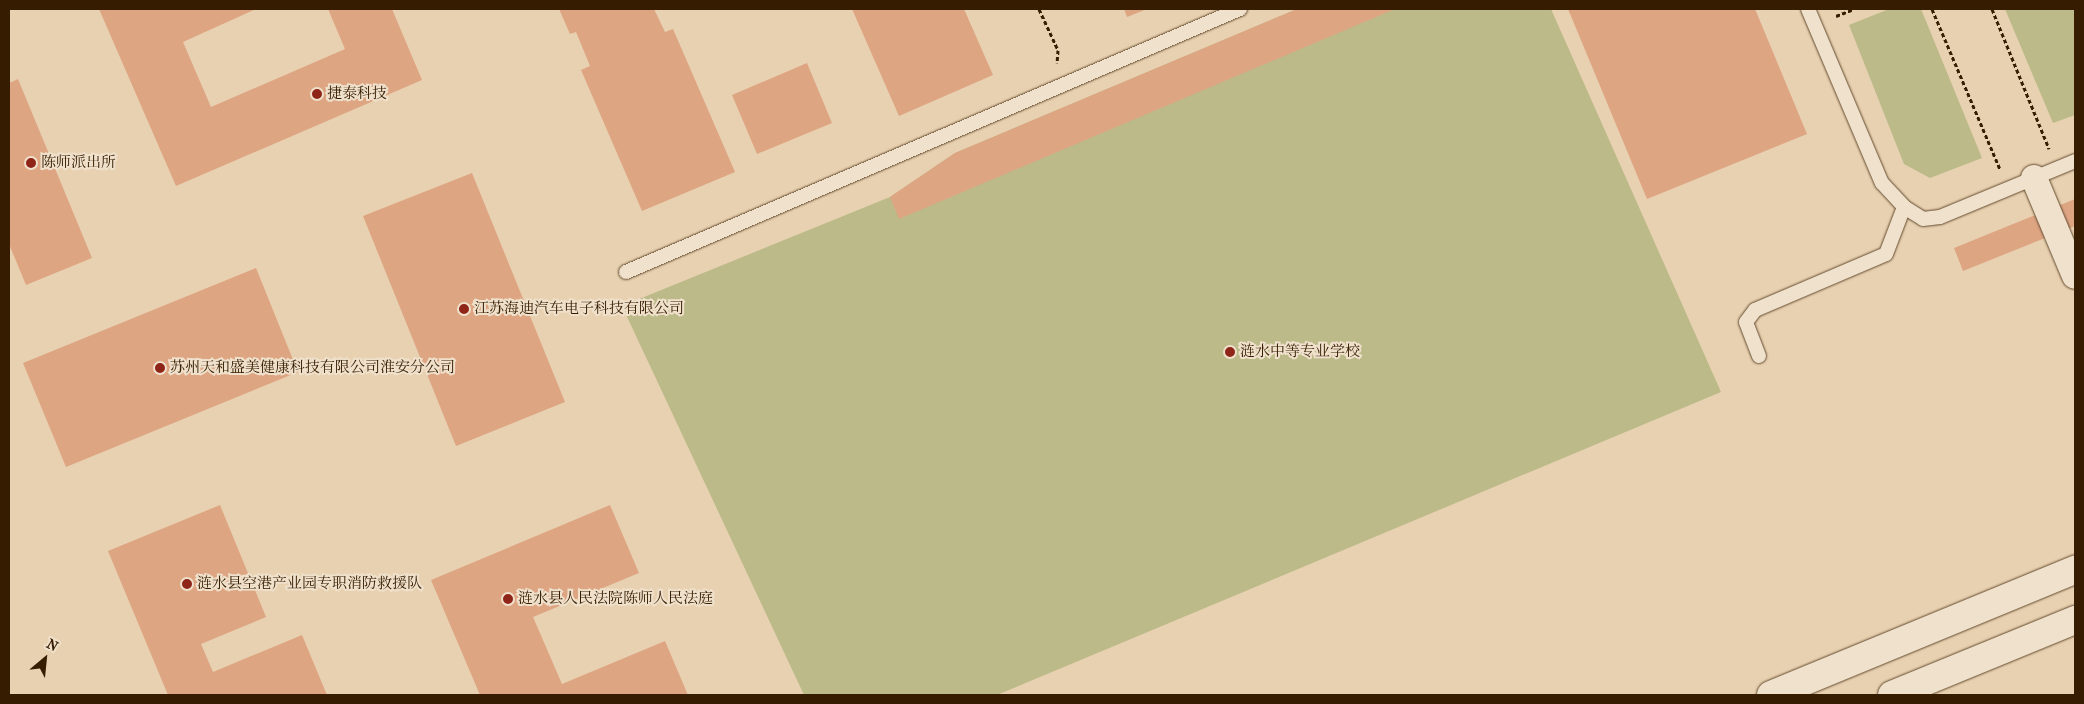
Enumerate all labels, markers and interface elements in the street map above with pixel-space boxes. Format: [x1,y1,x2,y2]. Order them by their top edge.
place label: 捷泰科技 [327,85,387,103]
marker: 捷泰科技 [311,88,323,100]
place label: 陈师派出所 [41,154,116,172]
marker: 陈师派出所 [25,157,37,169]
place label: 江苏海迪汽车电子科技有限公司 [474,300,684,318]
marker: 江苏海迪汽车电子科技有限公司 [458,303,470,315]
place label: 涟水中等专业学校 [1240,343,1360,361]
marker: 涟水中等专业学校 [1224,346,1236,358]
place label: 苏州天和盛美健康科技有限公司淮安分公司 [170,359,455,377]
marker: 苏州天和盛美健康科技有限公司淮安分公司 [154,362,166,374]
place label: 涟水县空港产业园专职消防救援队 [197,575,422,593]
marker: 涟水县空港产业园专职消防救援队 [181,578,193,590]
place label: 涟水县人民法院陈师人民法庭 [518,590,713,608]
marker: 涟水县人民法院陈师人民法庭 [502,593,514,605]
north arrow [20,634,70,684]
text: N [44,635,61,655]

